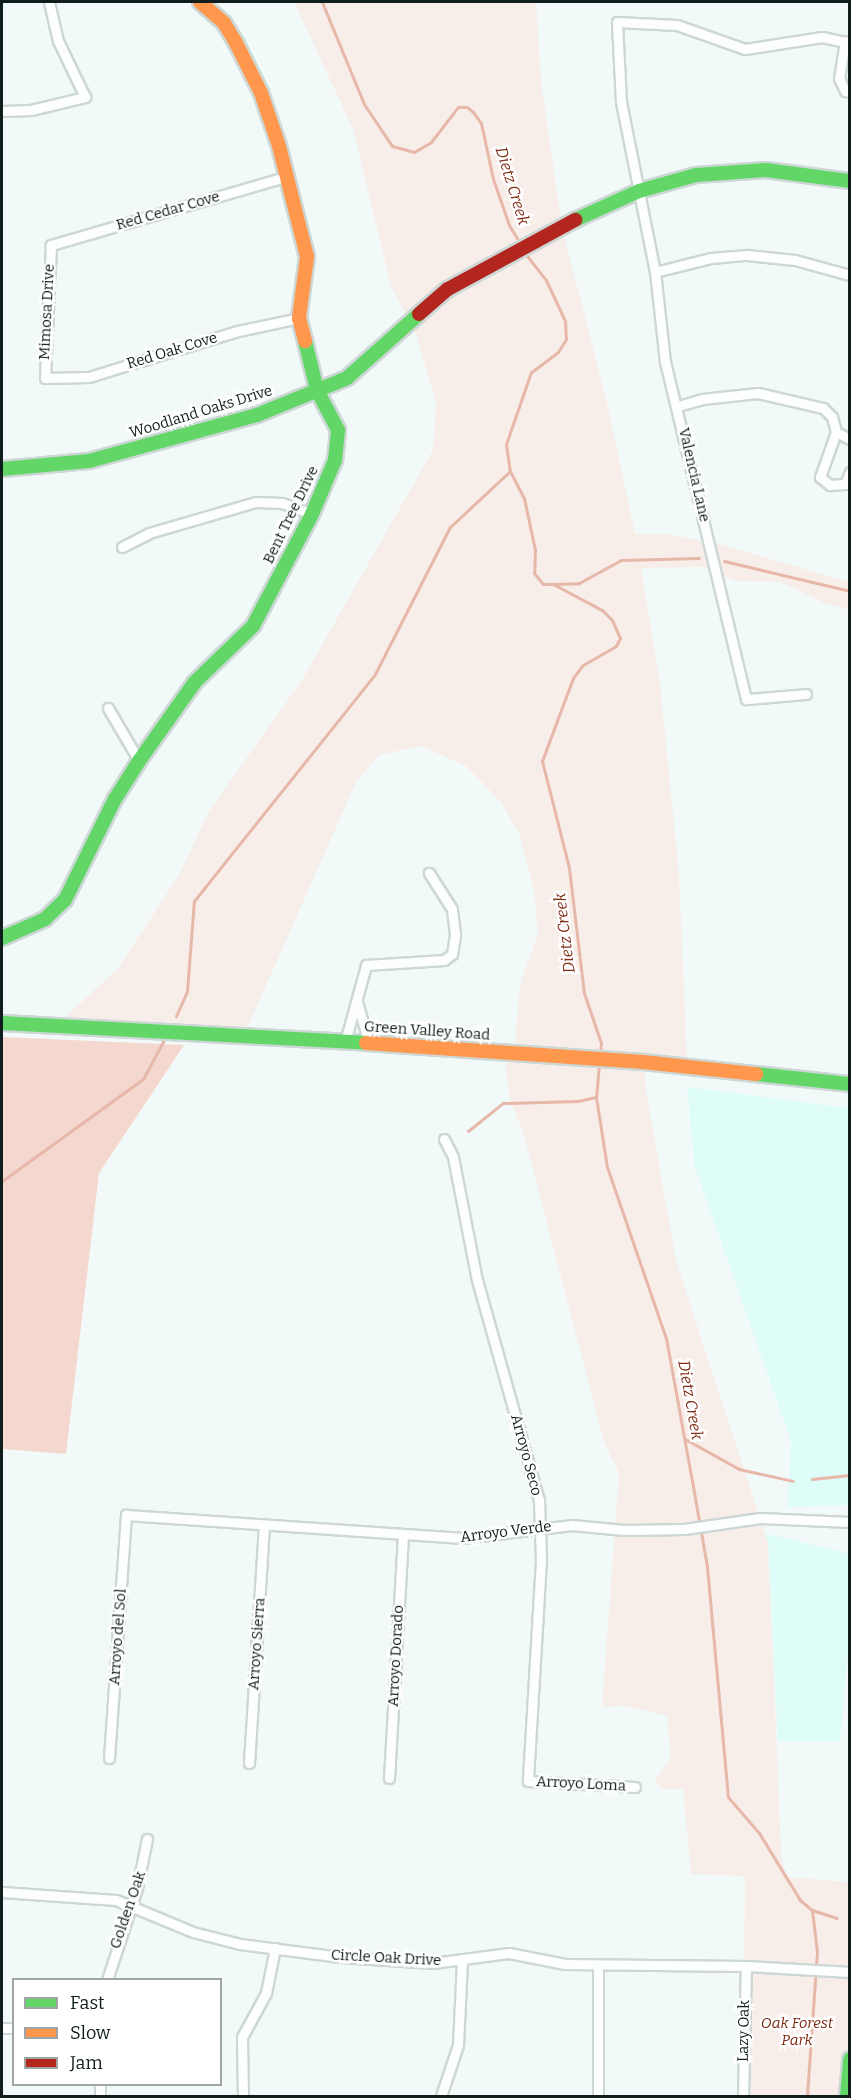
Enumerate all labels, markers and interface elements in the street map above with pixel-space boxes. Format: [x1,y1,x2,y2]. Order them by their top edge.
water label: Dietz Creek [491,145,533,227]
street label: Red Cedar Cove [114,188,222,234]
street label: Mimosa Drive [35,264,59,360]
street label: Red Oak Cove [125,329,219,373]
street label: Woodland Oaks Drive [127,382,275,442]
street label: Valencia Lane [674,426,714,524]
street label: Bent Tree Drive [260,463,322,567]
water label: Dietz Creek [551,892,579,974]
street label: Green Valley Road [363,1018,491,1044]
water label: Dietz Creek [674,1359,706,1441]
street label: Arroyo Seco [506,1412,546,1498]
street label: Arroyo Verde [460,1517,552,1547]
street label: Arroyo del Sol [106,1588,130,1686]
street label: Arroyo Sierra [245,1597,269,1691]
street label: Arroyo Dorado [384,1605,408,1707]
street label: Arroyo Loma [536,1773,626,1795]
street label: Golden Oak [106,1869,150,1951]
street label: Circle Oak Drive [330,1946,442,1970]
legend [12,1978,222,2086]
text: Fast [70,1992,105,2014]
street label: Lazy Oak [734,2000,754,2062]
park label: Oak Forest Park [761,2014,833,2049]
text: Slow [70,2022,110,2044]
text: Jam [70,2052,103,2074]

